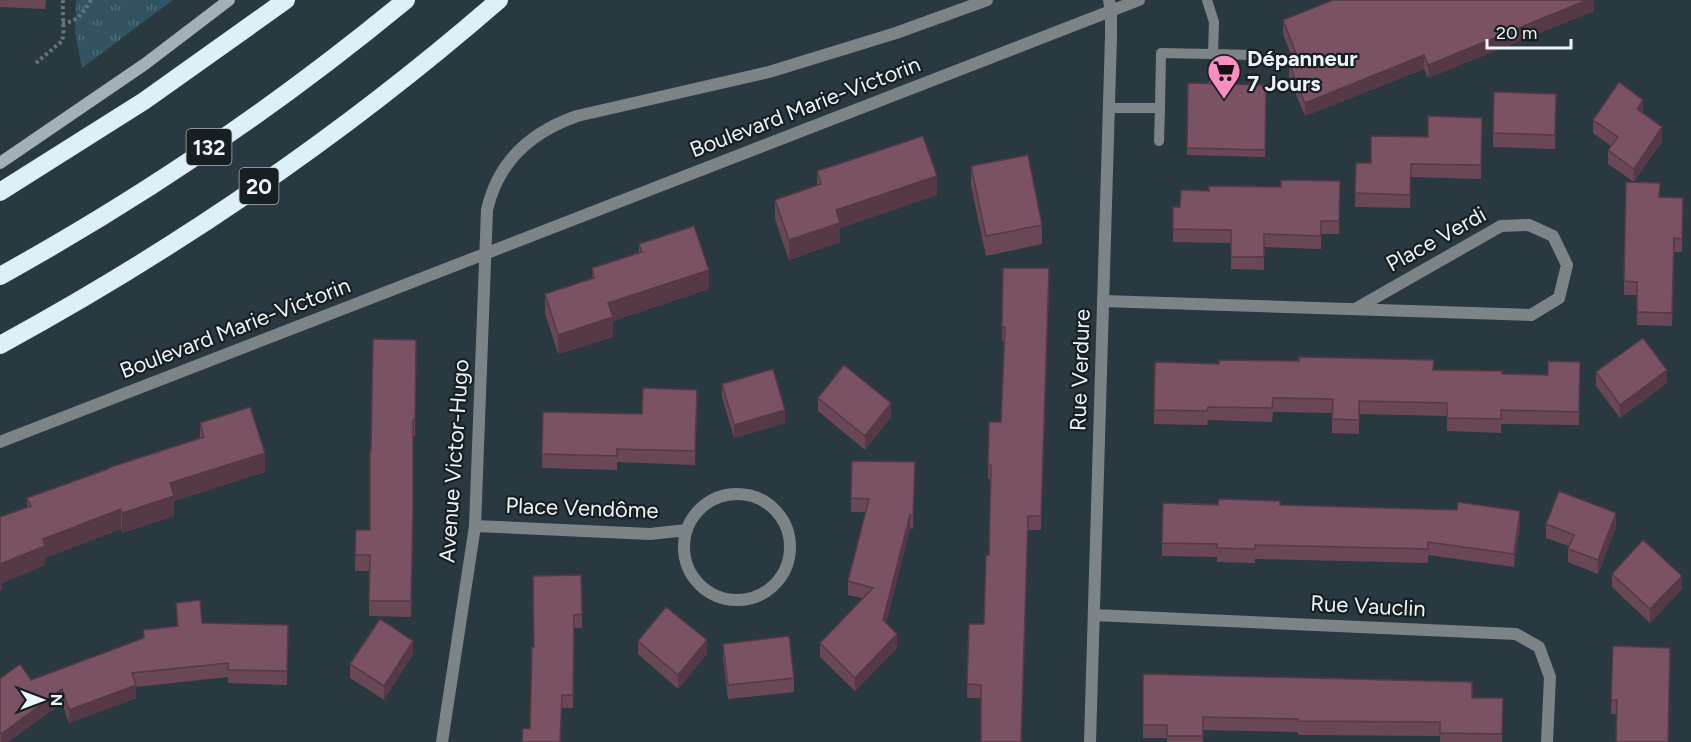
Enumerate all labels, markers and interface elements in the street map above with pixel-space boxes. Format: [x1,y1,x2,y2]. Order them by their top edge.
scale bar [1487,12,1571,50]
text: 20 m [1496,22,1537,44]
place label: Dépanneur 7 Jours [1247,45,1358,97]
street label: Boulevard Marie-Victorin [686,51,924,163]
supermarket icon: Dépanneur 7 Jours [1206,53,1242,100]
road number: 132 [186,129,232,165]
road number: 20 [240,168,278,204]
street label: Place Verdi [1381,201,1491,277]
street label: Boulevard Marie-Victorin [116,272,354,384]
street label: Rue Verdure [1064,309,1096,431]
street label: Avenue Victor-Hugo [433,358,475,564]
street label: Place Vendôme [505,492,659,524]
street label: Rue Vauclin [1310,589,1426,623]
north arrow [12,670,72,730]
text: N [47,694,66,706]

